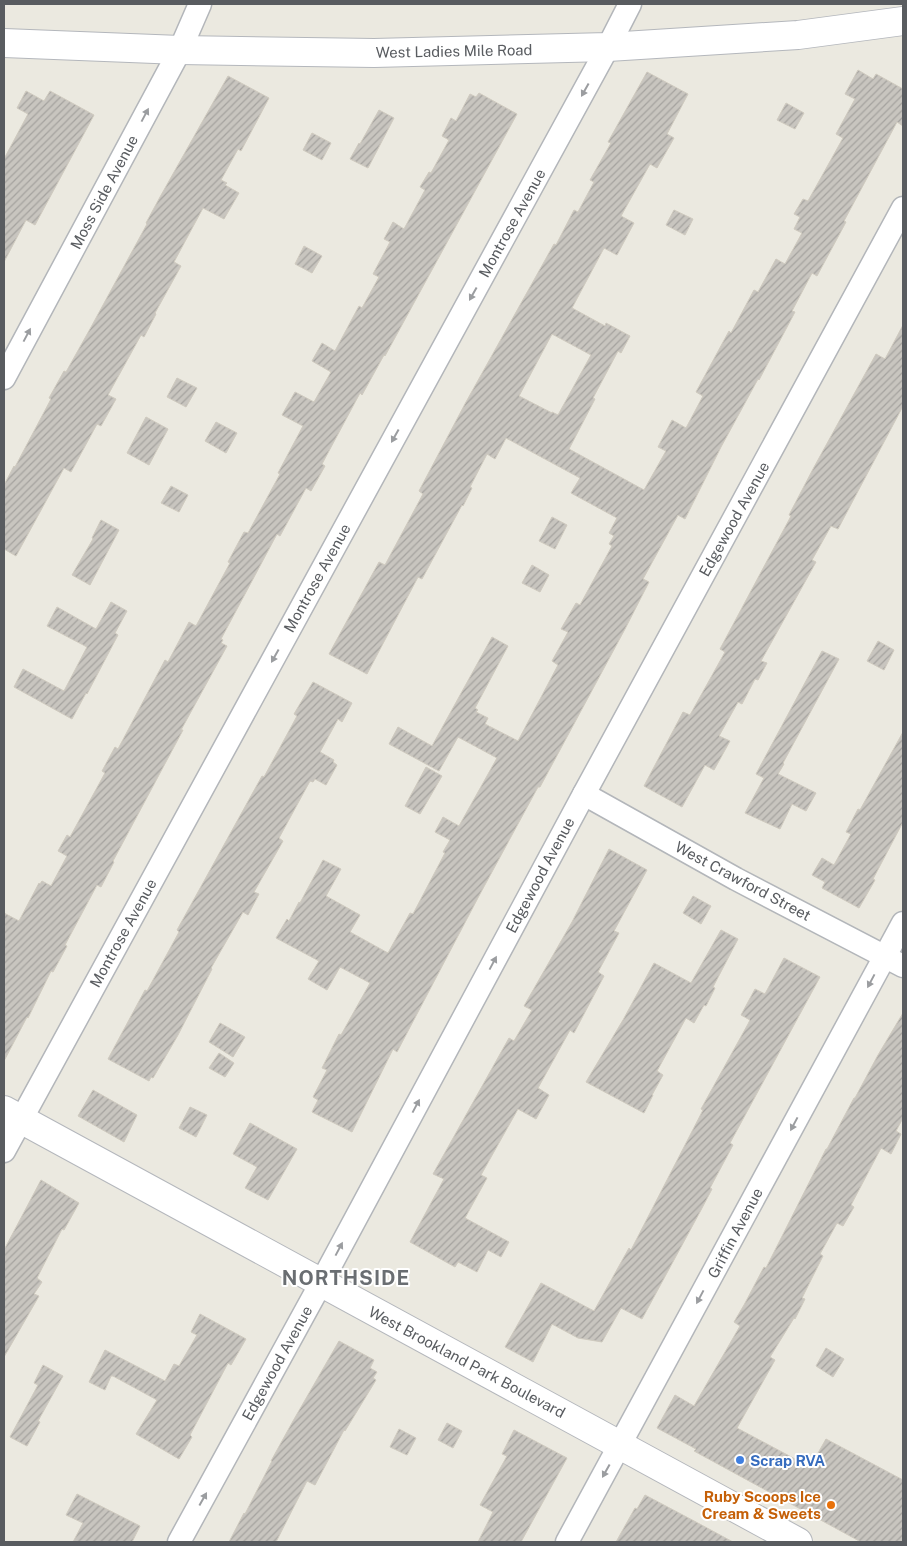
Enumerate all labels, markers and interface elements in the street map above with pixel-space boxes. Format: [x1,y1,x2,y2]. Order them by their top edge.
street label: West Ladies Mile Road [375,41,533,61]
one-way arrow [580,83,589,97]
one-way arrow [141,108,149,122]
street label: Moss Side Avenue [67,132,141,252]
street label: Montrose Avenue [475,166,549,280]
one-way arrow [469,287,477,301]
one-way arrow [23,328,31,342]
one-way arrow [391,429,399,444]
street label: Edgewood Avenue [695,459,773,579]
street label: Montrose Avenue [280,521,354,635]
one-way arrow [271,648,279,663]
street label: Edgewood Avenue [502,814,578,936]
street label: West Crawford Street [672,838,814,924]
street label: Montrose Avenue [86,876,160,990]
one-way arrow [489,956,497,970]
one-way arrow [867,974,876,987]
one-way arrow [412,1099,420,1113]
one-way arrow [790,1116,798,1131]
street label: Griffin Avenue [704,1185,766,1281]
one-way arrow [335,1242,343,1256]
district label: NORTHSIDE [282,1266,410,1290]
one-way arrow [696,1290,704,1305]
street label: Edgewood Avenue [238,1303,316,1423]
street label: West Brookland Park Boulevard [366,1303,568,1421]
place label: Scrap RVA [750,1452,825,1469]
marker: Scrap RVA [734,1454,746,1466]
one-way arrow [602,1464,610,1478]
place label: Ruby Scoops Ice Cream & Sweets [702,1488,821,1522]
one-way arrow [198,1493,207,1506]
marker: Ruby Scoops Ice Cream & Sweets [825,1499,837,1511]

